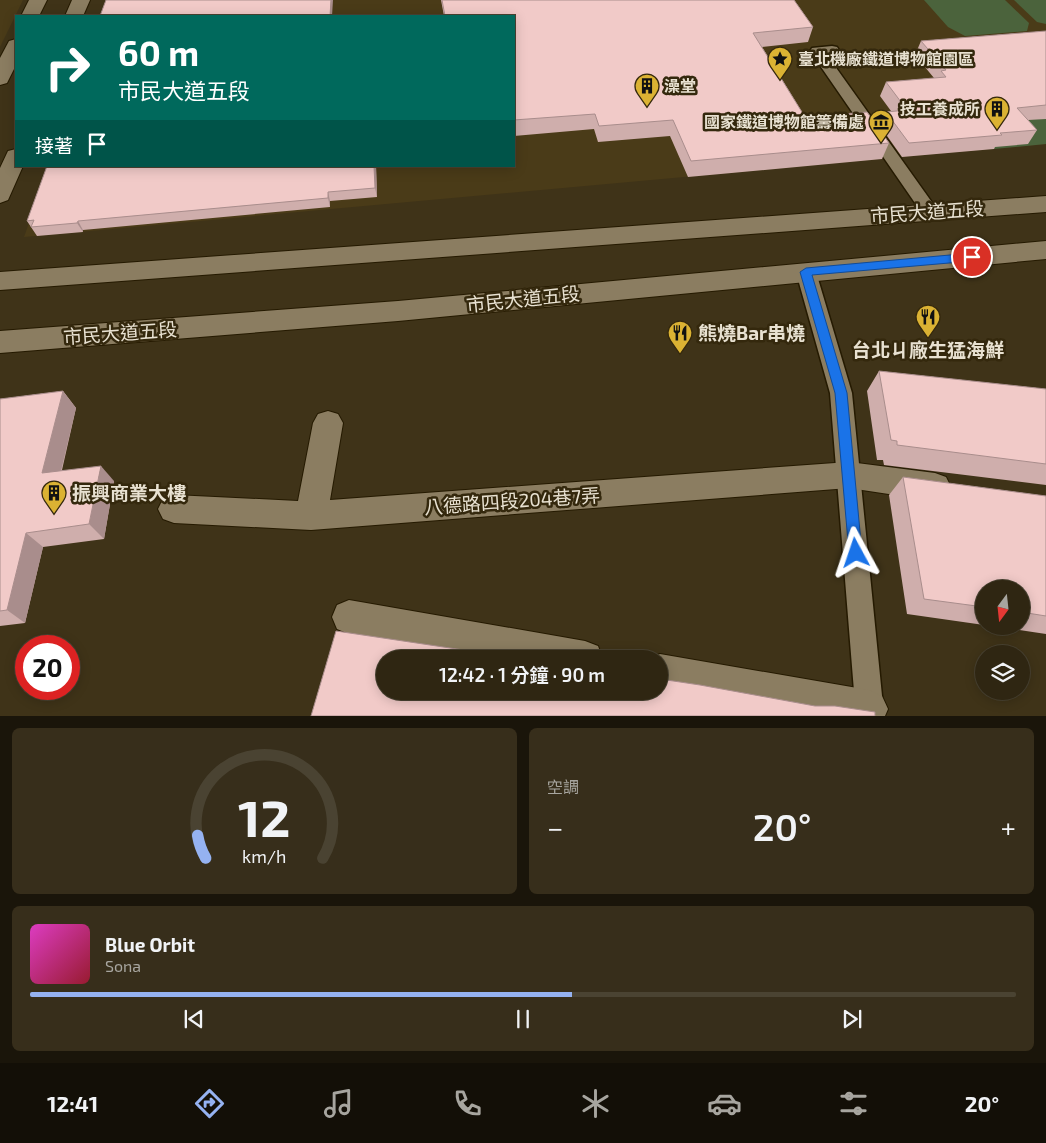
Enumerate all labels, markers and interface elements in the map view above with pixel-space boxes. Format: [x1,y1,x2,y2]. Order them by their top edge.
text: 60 m [118,31,199,73]
icon: right [35,35,100,100]
place icon: 臺北機廠鐵道博物館園區 [767,46,793,80]
place label: 臺北機廠鐵道博物館園區 [798,49,974,68]
building icon: 澡堂 [634,73,660,107]
place label: 澡堂 [664,76,696,95]
text: 市民大道五段 [118,77,250,103]
building icon: 技工養成所 [984,96,1010,130]
place label: 技工養成所 [900,99,980,118]
museum icon: 國家鐵道博物館籌備處 [868,109,894,143]
place label: 國家鐵道博物館籌備處 [704,112,864,131]
icon: arrive [83,130,111,158]
text: 接著 [35,134,73,157]
street label: 市民大道五段 [869,196,985,227]
pin [951,236,993,278]
icon: arrive [958,243,986,271]
street label: 市民大道五段 [465,281,581,316]
restaurant icon: 台北ㄐ廠生猛海鮮 [915,304,941,338]
street label: 市民大道五段 [62,317,178,348]
restaurant icon: 熊燒Bar串燒 [667,320,693,354]
place label: 熊燒Bar串燒 [698,321,805,344]
place label: 台北ㄐ廠生猛海鮮 [852,338,1004,361]
building icon: 振興商業大樓 [41,480,67,514]
place label: 振興商業大樓 [72,481,186,504]
street label: 八德路四段204巷7弄 [423,483,601,518]
position arrow [829,526,881,578]
north arrow [975,580,1030,635]
map controls [975,580,1030,700]
speed limit sign: 20 [15,635,80,700]
button: layers [975,645,1030,700]
text: 12:42 · 1 分鐘 · 90 m [439,663,605,686]
text: 空調 [547,777,579,796]
text: 12 [238,785,291,847]
text: 20° [753,803,811,849]
text: − [547,810,563,844]
text: + [1001,810,1016,844]
text: km/h [242,845,287,867]
text: Blue Orbit [105,933,195,956]
text: Sona [105,956,141,975]
icon: previous [180,1005,208,1033]
icon: pause [509,1005,537,1033]
icon: next [838,1005,866,1033]
icon: directions [192,1086,227,1121]
icon: music [321,1086,356,1121]
icon: phone [450,1086,485,1121]
icon: climate [578,1086,613,1121]
icon: car [707,1086,742,1121]
icon: filters [836,1086,871,1121]
text: 12:41 [47,1090,98,1116]
text: 20° [965,1090,999,1116]

